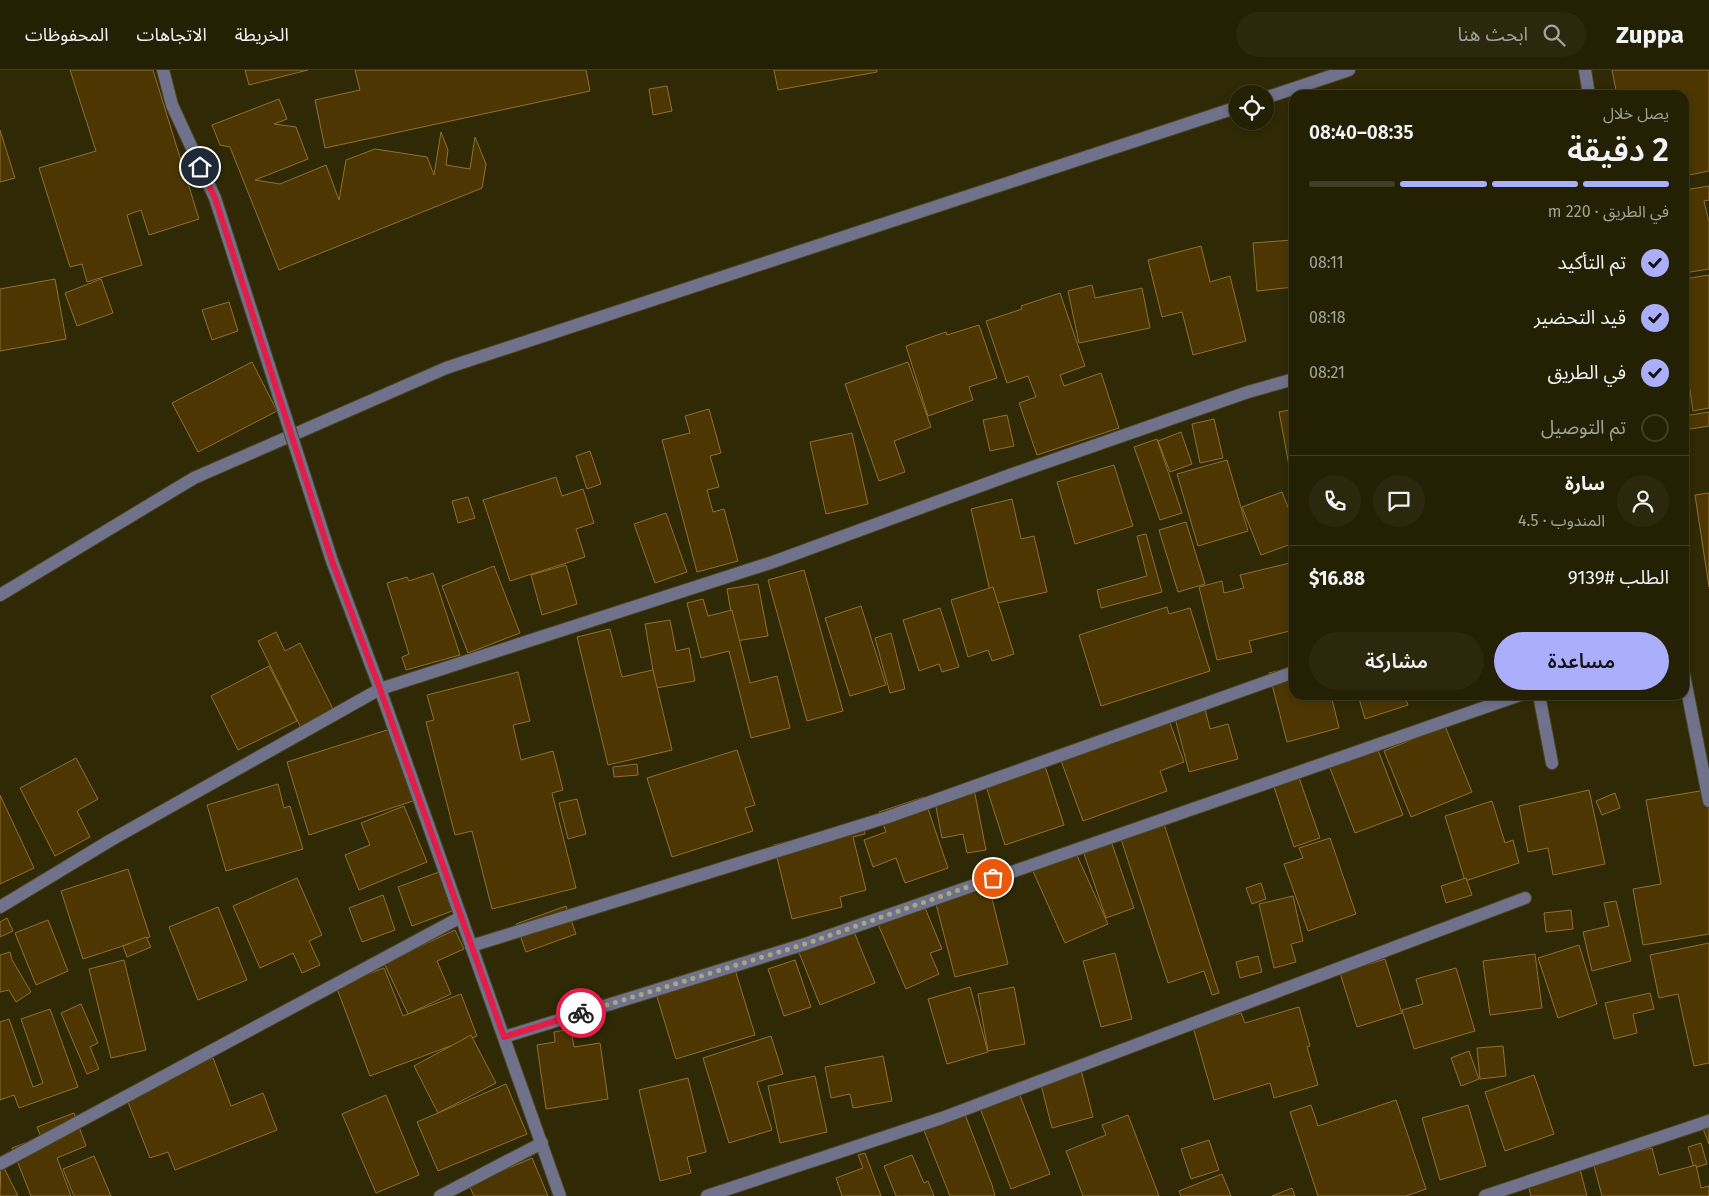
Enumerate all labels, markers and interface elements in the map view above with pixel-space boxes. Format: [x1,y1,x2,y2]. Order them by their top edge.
search box [1236,12,1586,57]
icon: search [1540,21,1568,49]
text: Zuppa [1616,21,1684,49]
text: ابحث هنا [1458,23,1528,46]
text: المحفوظات [25,24,109,46]
text: الاتجاهات [137,24,207,46]
text: الخريطة [235,24,289,46]
map controls [1229,85,1274,130]
button: locate [1229,85,1274,130]
text: يصل خلال [1603,104,1669,123]
text: 08:35–08:40 [1309,121,1413,144]
text: 2 دقيقة [1567,131,1669,169]
pin [179,146,221,188]
icon: home [186,153,214,181]
text: في الطريق · 220 m [1548,202,1669,221]
icon: check [1641,249,1669,277]
text: تم التأكيد [1558,251,1626,274]
text: 08:11 [1309,253,1344,272]
icon: check [1641,304,1669,332]
text: قيد التحضير [1534,306,1626,329]
text: 08:18 [1309,308,1346,327]
icon: check [1641,359,1669,387]
text: في الطريق [1548,361,1626,384]
text: 08:21 [1309,363,1345,382]
text: تم التوصيل [1541,416,1626,439]
text: سارة [1565,472,1605,495]
button: phone [1309,475,1361,527]
button: chat [1373,475,1425,527]
button: person [1617,475,1669,527]
text: المندوب · 4.5 [1518,511,1605,530]
text: الطلب #9139 [1568,566,1669,589]
text: $16.88 [1309,567,1365,590]
button: مشاركة [1309,632,1484,690]
button: مساعدة [1494,632,1669,690]
pin [972,857,1014,899]
icon: bag [979,864,1007,892]
courier [556,988,606,1038]
icon: bike [567,999,595,1027]

